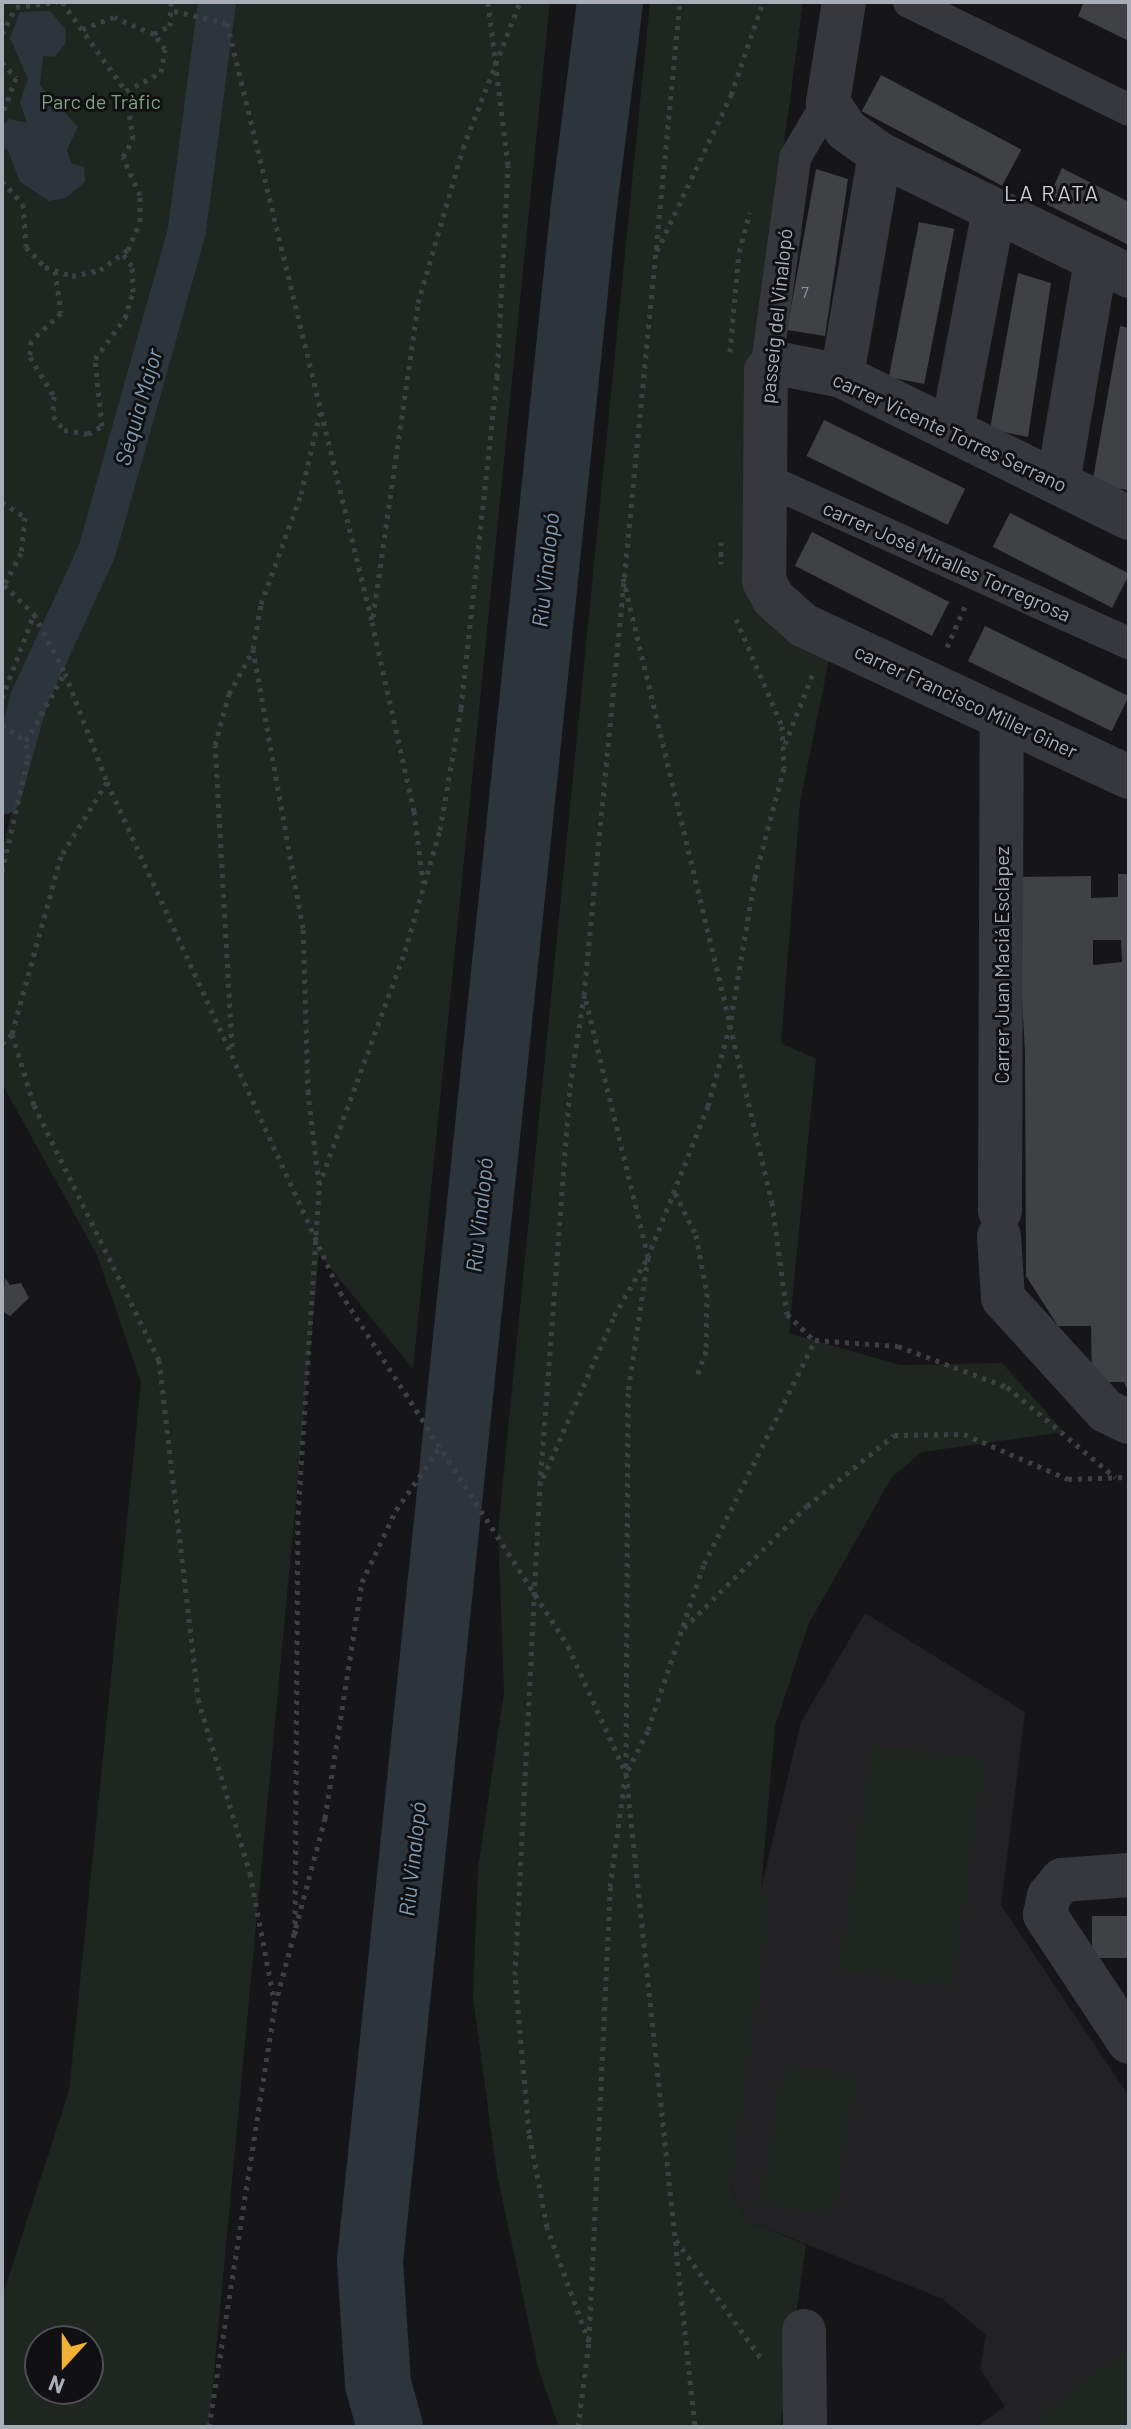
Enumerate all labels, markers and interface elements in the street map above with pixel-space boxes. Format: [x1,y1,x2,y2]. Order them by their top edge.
park label: Parc de Tràfic [41,89,161,113]
district label: LA RATA [1004,180,1100,206]
street label: passeig del Vinalopó [755,227,797,405]
house number: 7 [801,282,809,302]
water label: Séquia Major [109,346,167,468]
street label: carrer Vicente Torres Serrano [829,367,1071,497]
street label: carrer José Miralles Torregrosa [819,495,1075,627]
water label: Riu Vinalopó [526,511,564,629]
street label: carrer Francisco Miller Giner [851,639,1081,763]
street label: Carrer Juan Maciá Esclapez [989,846,1013,1084]
water label: Riu Vinalopó [460,1156,498,1274]
water label: Riu Vinalopó [393,1800,431,1918]
north arrow [24,2325,104,2405]
text: N [45,2371,68,2400]

